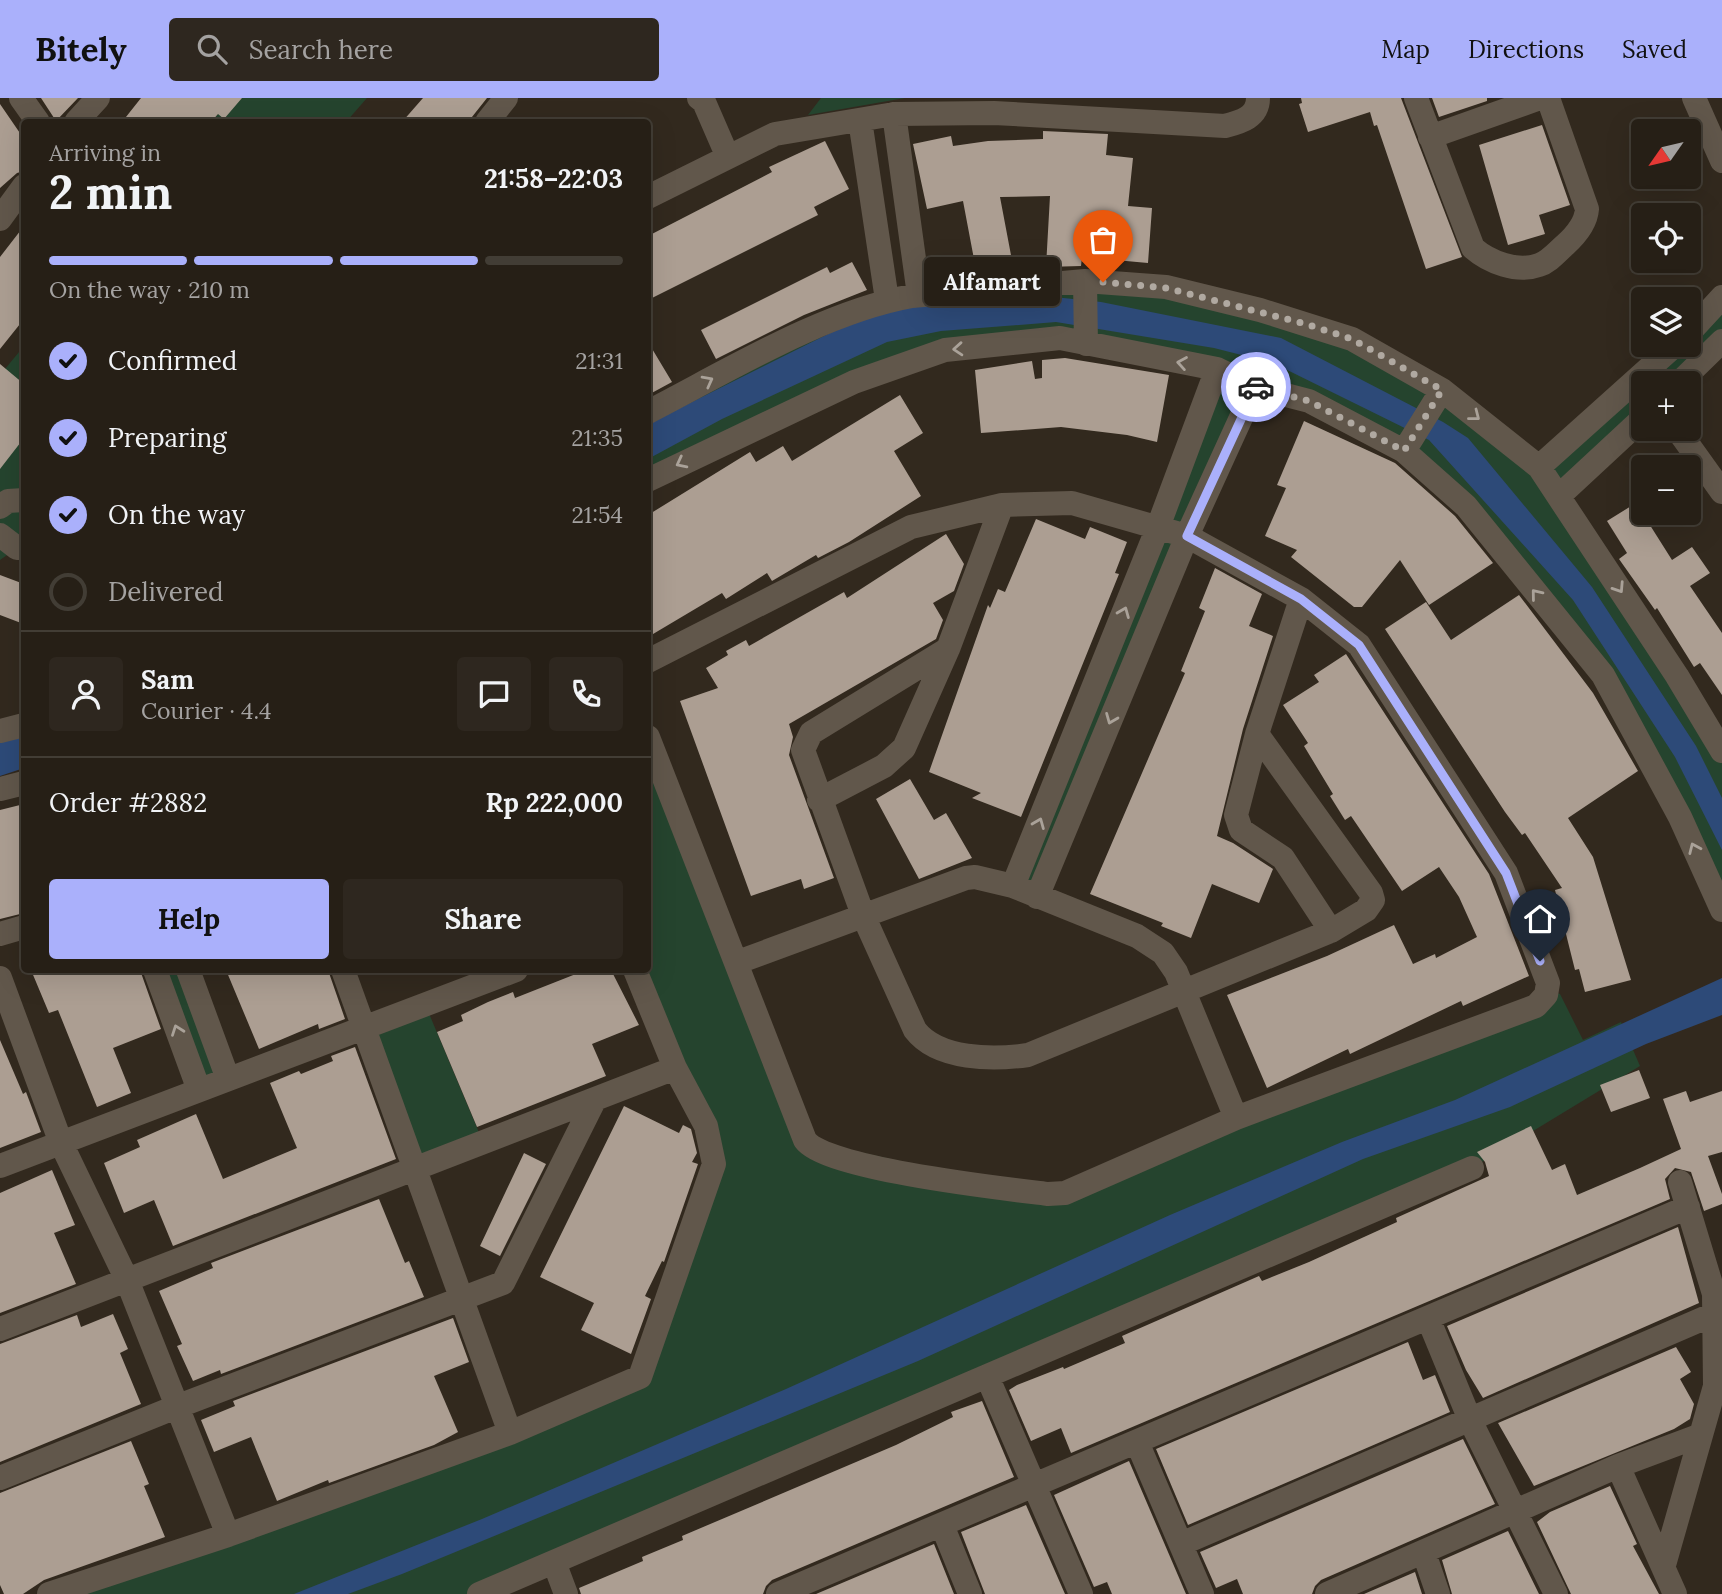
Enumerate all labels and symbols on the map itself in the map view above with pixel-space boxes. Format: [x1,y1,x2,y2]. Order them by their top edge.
north arrow [1631,119,1701,189]
pin [1073,210,1133,282]
callout: Alfamart [925,258,1061,306]
one-way arrow [952,341,963,356]
courier [1221,352,1291,422]
one-way arrow [1176,356,1188,371]
one-way arrow [701,375,713,389]
one-way arrow [1467,408,1480,421]
one-way arrow [675,455,688,469]
one-way arrow [1611,581,1624,594]
one-way arrow [1531,589,1544,601]
one-way arrow [1115,606,1129,618]
one-way arrow [1105,712,1119,724]
one-way arrow [1030,817,1044,829]
one-way arrow [1688,843,1702,855]
pin [1510,889,1570,961]
one-way arrow [171,1024,185,1036]

